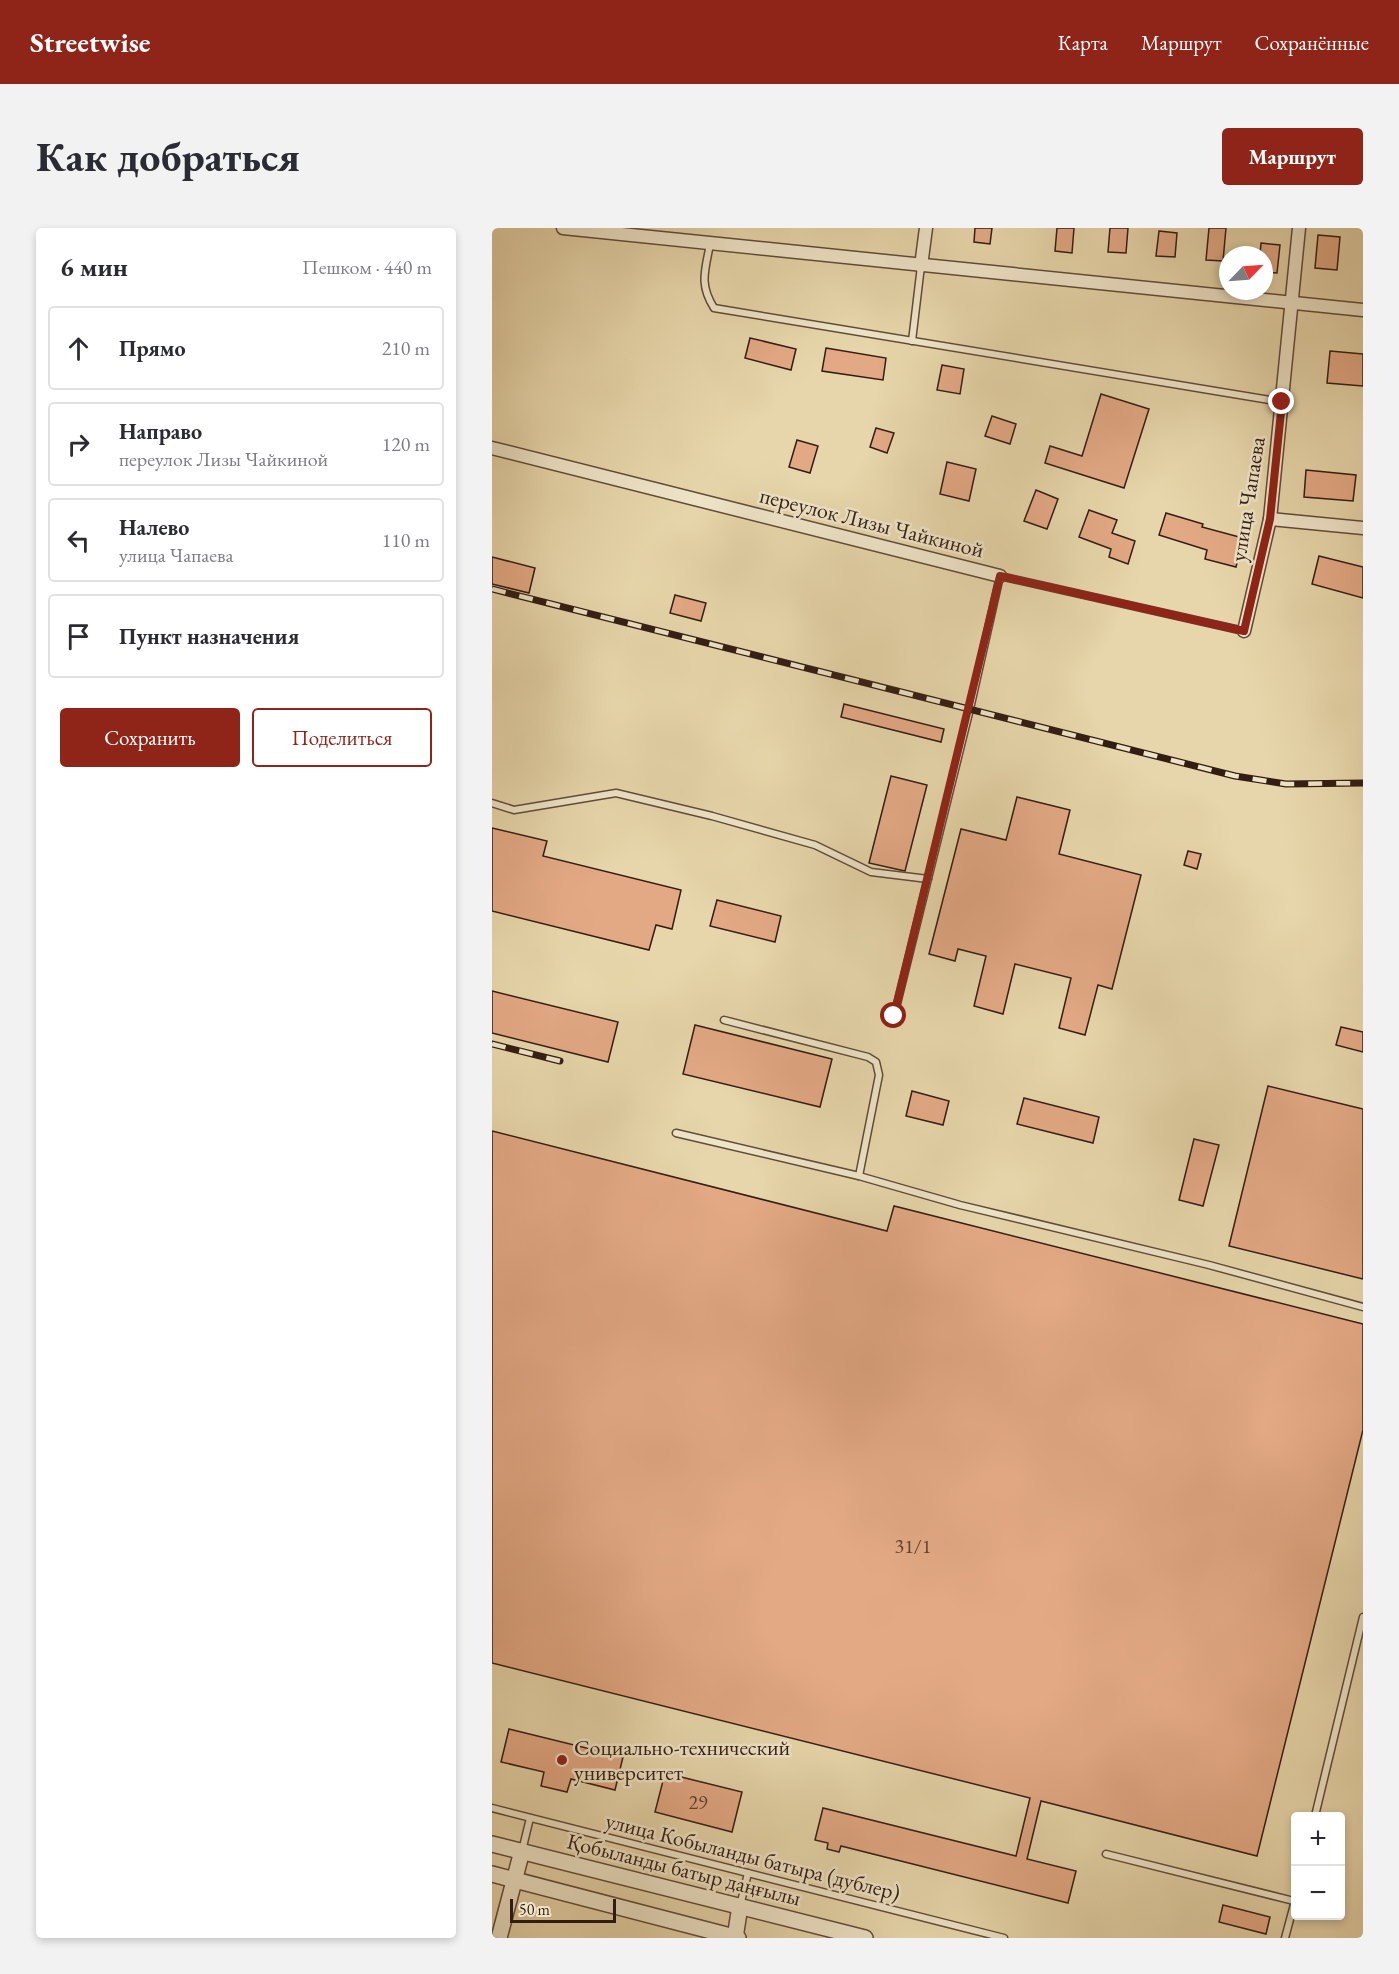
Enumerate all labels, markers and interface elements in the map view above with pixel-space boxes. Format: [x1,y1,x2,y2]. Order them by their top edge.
text: Streetwise [30,24,150,60]
text: Карта [1058,29,1108,56]
text: Маршрут [1141,29,1222,56]
text: Сохранённые [1255,29,1369,56]
button: Маршрут [1222,128,1363,185]
text: Как добраться [36,129,300,184]
north arrow [1219,246,1273,300]
text: 6 мин [60,250,128,284]
text: Пешком · 440 m [302,254,432,280]
icon: ahead [62,332,95,365]
text: Прямо [119,334,186,363]
text: 210 m [382,335,430,361]
route end [1268,388,1294,414]
text: Направо [119,417,202,446]
icon: right [62,428,95,461]
text: 120 m [382,431,430,457]
street label: улица Чапаева [1223,434,1272,564]
text: переулок Лизы Чайкиной [119,446,328,472]
street label: переулок Лизы Чайкиной [757,481,987,564]
text: Налево [119,513,189,542]
icon: left [62,524,95,557]
text: 110 m [382,527,430,553]
text: улица Чапаева [119,542,234,568]
icon: arrive [62,620,95,653]
text: Пункт назначения [119,622,299,651]
button: Сохранить [60,708,240,767]
button: Поделиться [252,708,432,767]
route start [880,1002,906,1028]
house number: 31/1 [895,1533,931,1559]
place label: Социально-технический университет [574,1733,791,1787]
marker: Социально-технический университет [555,1753,569,1767]
house number: 29 [688,1789,708,1815]
street label: улица Кобыланды батыра (дублер) [603,1806,903,1907]
map controls [1291,1812,1345,1920]
button: + [1291,1812,1345,1866]
street label: Қобыланды батыр даңғылы [564,1826,804,1913]
button: − [1291,1866,1345,1920]
scale bar [510,1896,616,1924]
text: 50 m [519,1899,550,1920]

